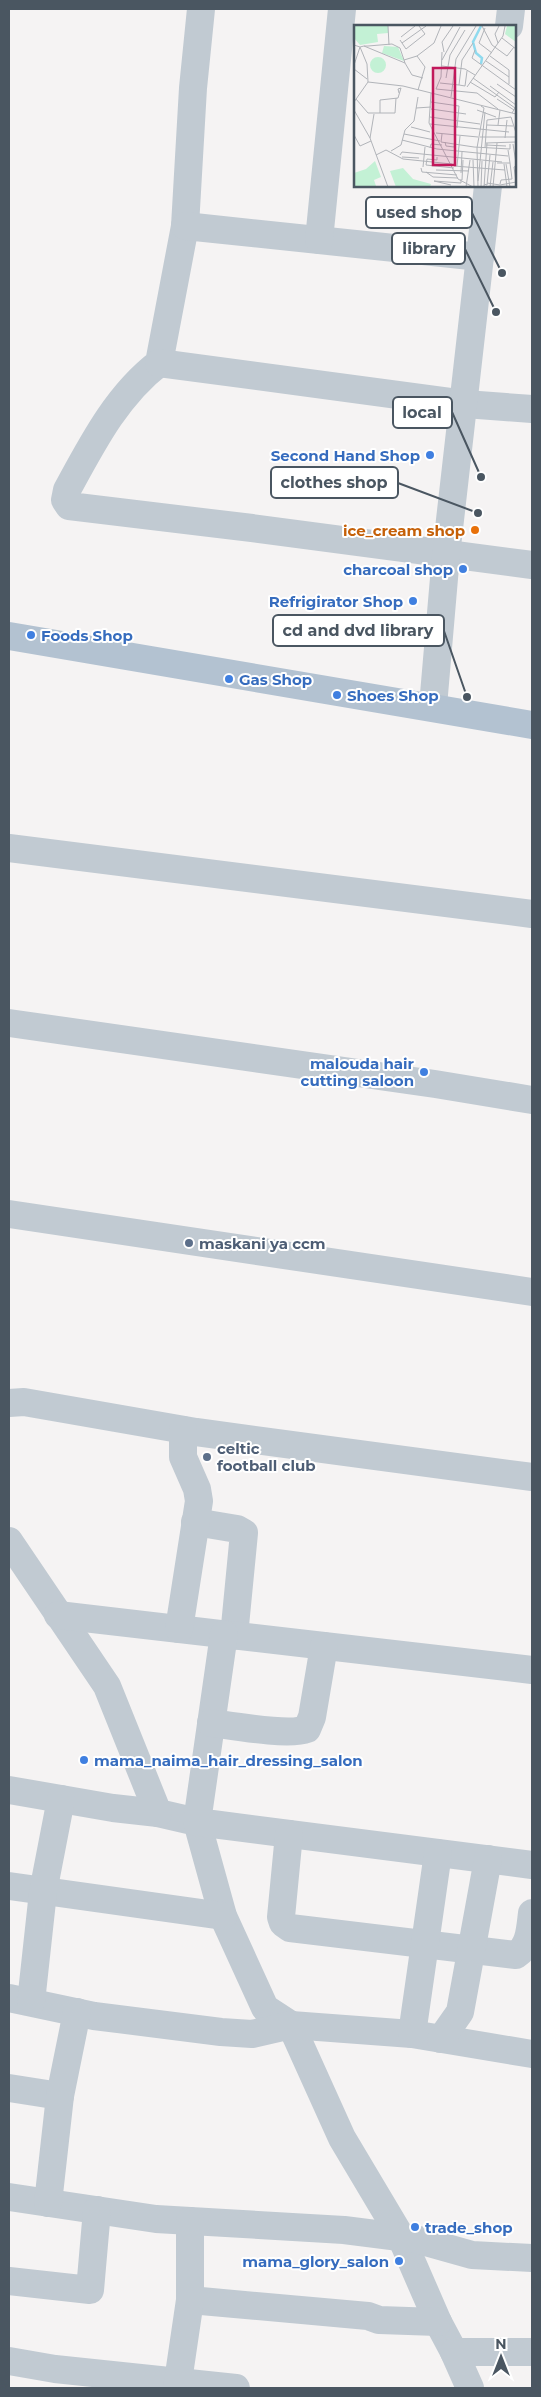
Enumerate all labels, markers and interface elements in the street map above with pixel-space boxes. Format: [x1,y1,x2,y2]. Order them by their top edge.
inset map [354,25,516,188]
callout: used shop [366,197,472,228]
text: used shop [376,203,462,222]
callout: library [392,233,465,264]
text: library [402,239,456,258]
callout: local [393,397,452,428]
text: local [402,403,442,422]
place label: Second Hand Shop [271,446,420,465]
marker: Second Hand Shop [424,449,436,461]
callout: clothes shop [271,467,398,498]
text: clothes shop [280,473,388,492]
place label: ice_cream shop [343,521,465,540]
marker: ice_cream shop [469,524,481,536]
place label: charcoal shop [343,560,453,579]
marker: charcoal shop [457,563,469,575]
place label: Refrigirator Shop [269,592,403,611]
marker: Refrigirator Shop [407,595,419,607]
callout: cd and dvd library [273,615,444,646]
text: cd and dvd library [283,621,434,640]
place label: Foods Shop [41,626,133,645]
marker: Foods Shop [25,629,37,641]
place label: Gas Shop [239,670,312,689]
marker: Gas Shop [223,673,235,685]
place label: Shoes Shop [347,686,439,705]
marker: Shoes Shop [331,689,343,701]
place label: malouda hair cutting saloon [301,1054,415,1090]
marker: malouda hair cutting saloon [418,1066,430,1078]
place label: maskani ya ccm [199,1234,326,1253]
marker: maskani ya ccm [183,1237,195,1249]
place label: celtic football club [217,1439,316,1475]
marker: celtic football club [201,1451,213,1463]
place label: mama_naima_hair_dressing_salon [94,1751,363,1770]
marker: mama_naima_hair_dressing_salon [78,1754,90,1766]
place label: trade_shop [425,2218,513,2237]
marker: trade_shop [409,2221,421,2233]
place label: mama_glory_salon [242,2252,389,2271]
marker: mama_glory_salon [393,2255,405,2267]
north arrow [476,2332,526,2382]
text: N [495,2335,507,2353]

